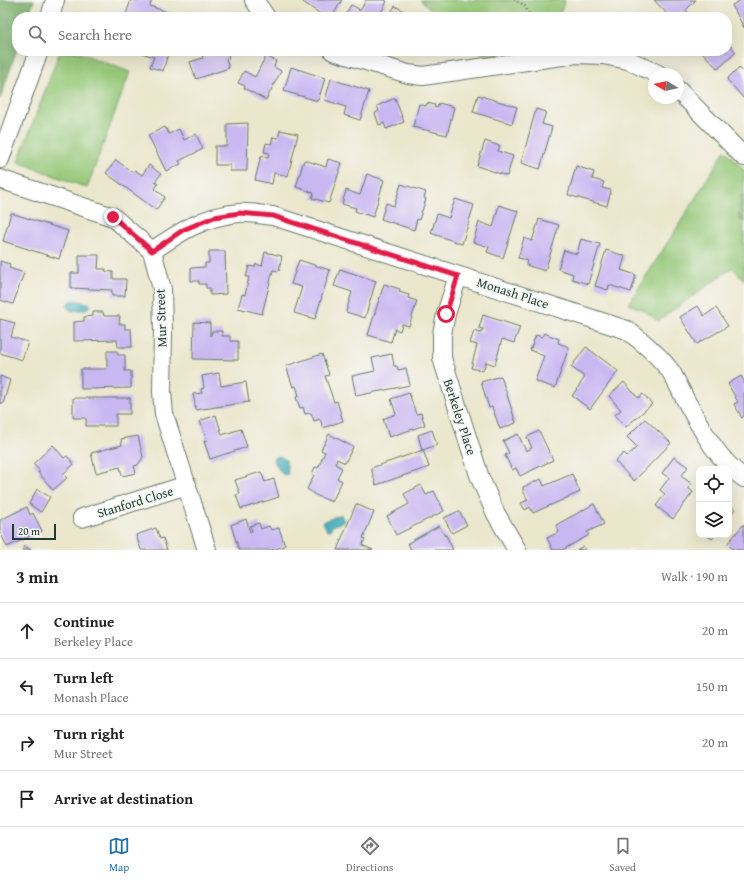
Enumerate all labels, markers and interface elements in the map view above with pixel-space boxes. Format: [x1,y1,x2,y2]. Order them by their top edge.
search box [12,12,732,56]
icon: search [26,23,48,45]
text: Search here [58,24,132,45]
north arrow [648,68,684,104]
route end [104,208,122,226]
street label: Monash Place [475,272,551,314]
street label: Mur Street [150,288,172,348]
route start [437,305,455,323]
street label: Berkeley Place [439,376,481,458]
map controls [696,466,732,538]
button: locate [696,466,732,502]
street label: Stanford Close [95,481,175,523]
button: layers [696,502,732,538]
scale bar [12,522,56,541]
text: 20 m [18,523,40,539]
text: 3 min [16,564,58,589]
text: Walk · 190 m [661,567,728,586]
text: Continue [54,611,115,632]
icon: ahead [16,620,38,642]
text: 20 m [702,621,728,640]
text: Berkeley Place [54,632,133,651]
text: Turn left [54,667,113,688]
icon: left [16,676,38,698]
text: 150 m [696,677,728,696]
text: Monash Place [54,688,129,707]
text: Turn right [54,723,125,744]
icon: right [16,732,38,754]
text: 20 m [702,733,728,752]
text: Mur Street [54,744,113,763]
icon: arrive [16,788,38,810]
text: Arrive at destination [54,788,193,809]
tab: Map [108,835,130,875]
tab: Directions [346,835,393,875]
tab: Saved [609,835,636,875]

